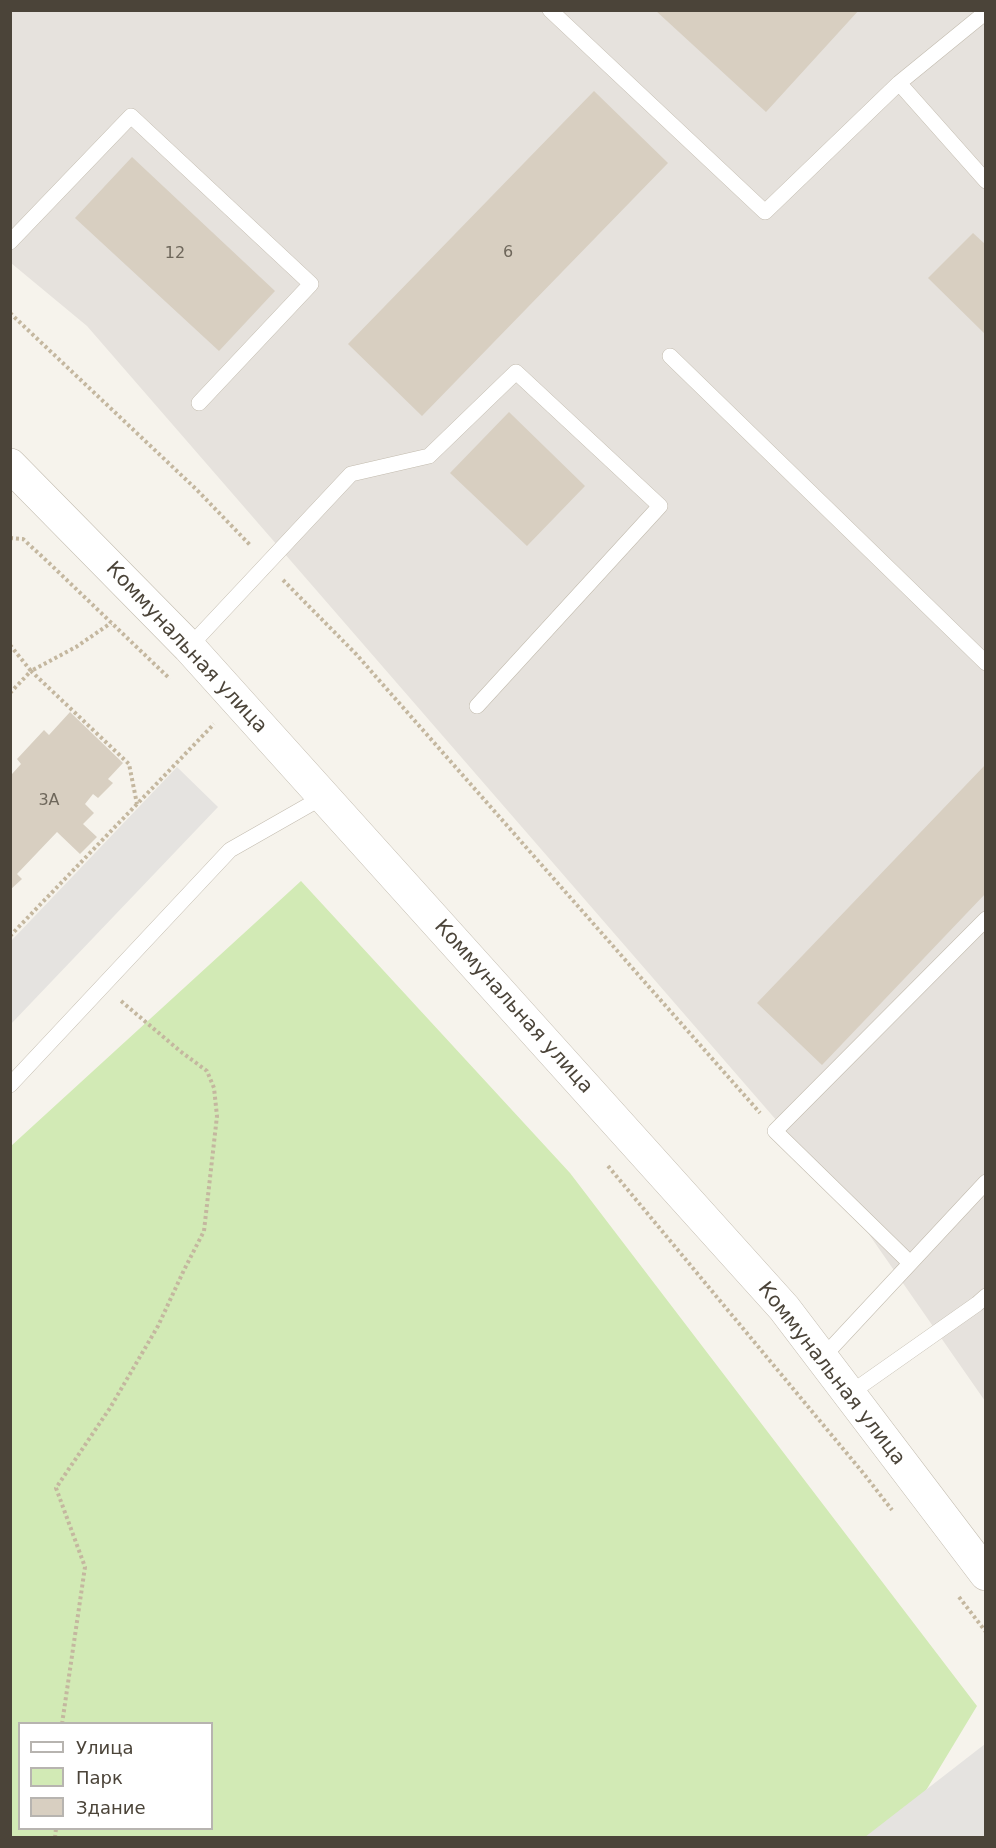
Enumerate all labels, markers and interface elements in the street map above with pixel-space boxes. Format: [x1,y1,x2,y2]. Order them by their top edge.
house number: 6 [503,243,513,263]
house number: 12 [165,244,185,264]
street label: Коммунальная улица [100,557,272,739]
house number: 3А [38,791,60,811]
street label: Коммунальная улица [429,915,597,1099]
street label: Коммунальная улица [752,1278,910,1470]
legend [18,1722,213,1830]
text: Улица [76,1737,133,1758]
text: Парк [76,1767,123,1788]
text: Здание [76,1797,146,1818]

